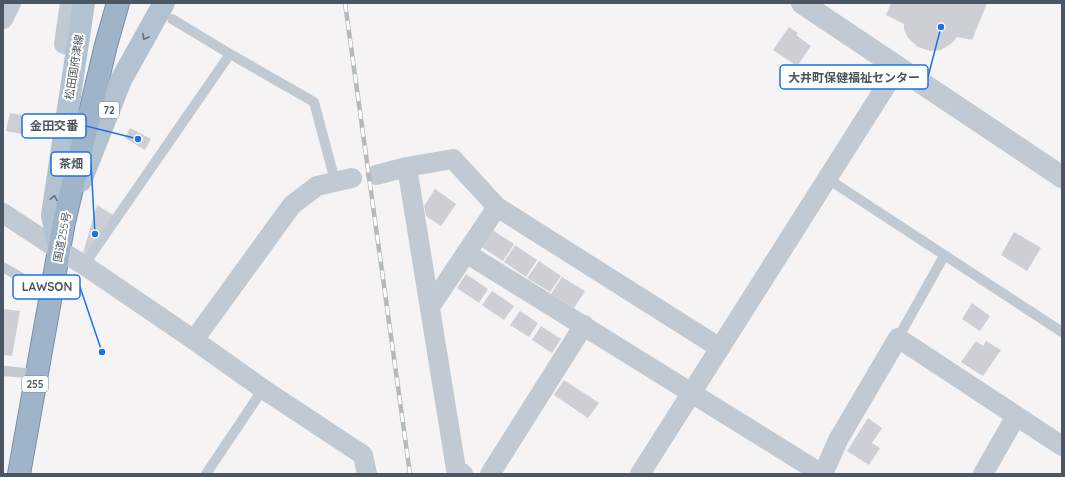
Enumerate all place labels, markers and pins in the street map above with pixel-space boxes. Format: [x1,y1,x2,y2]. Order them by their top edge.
callout: 大井町保健福祉センター [780,65,928,89]
callout: 金田交番 [22,114,86,138]
callout: 茶畑 [51,152,91,176]
callout: LAWSON [13,275,80,299]

